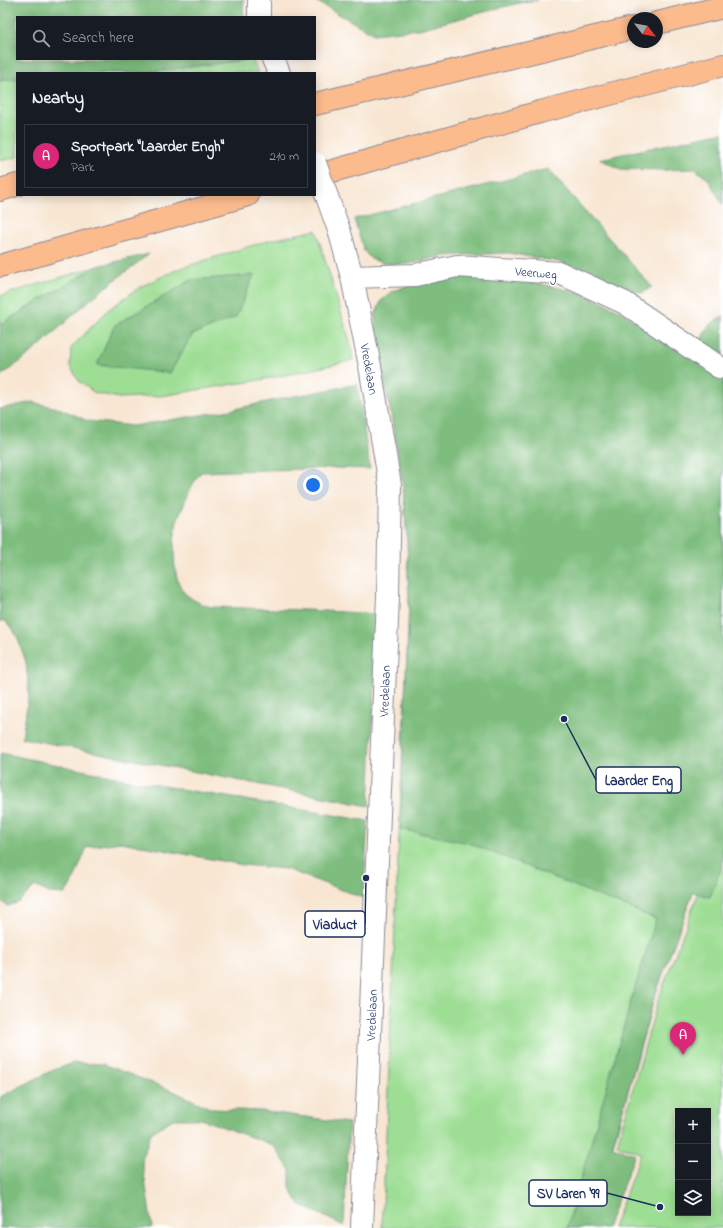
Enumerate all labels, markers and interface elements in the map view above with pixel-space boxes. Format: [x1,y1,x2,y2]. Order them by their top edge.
north arrow [627,12,663,48]
search box [16,16,316,60]
icon: search [30,27,52,49]
text: Search here [62,27,134,49]
text: Nearby [32,86,84,111]
text: Sportpark "Laarder Engh" [71,136,224,158]
text: A [42,147,50,166]
text: 210 m [269,147,299,166]
text: Park [71,158,95,177]
street label: Veerweg [513,262,558,286]
street label: Vredelaan [355,341,382,396]
your location [303,475,323,495]
street label: Vredelaan [375,665,396,718]
callout: Laarder Eng [596,767,681,793]
text: Laarder Eng [605,771,674,794]
callout: Viaduct [305,911,365,937]
text: Viaduct [312,915,357,936]
street label: Vredelaan [362,989,383,1042]
pin: A [670,1022,696,1055]
map controls [675,1108,711,1216]
button: + [675,1108,711,1144]
button: − [675,1144,711,1180]
callout: SV Laren '99 [529,1180,607,1206]
button: layers [675,1180,711,1216]
text: SV Laren '99 [537,1184,600,1205]

